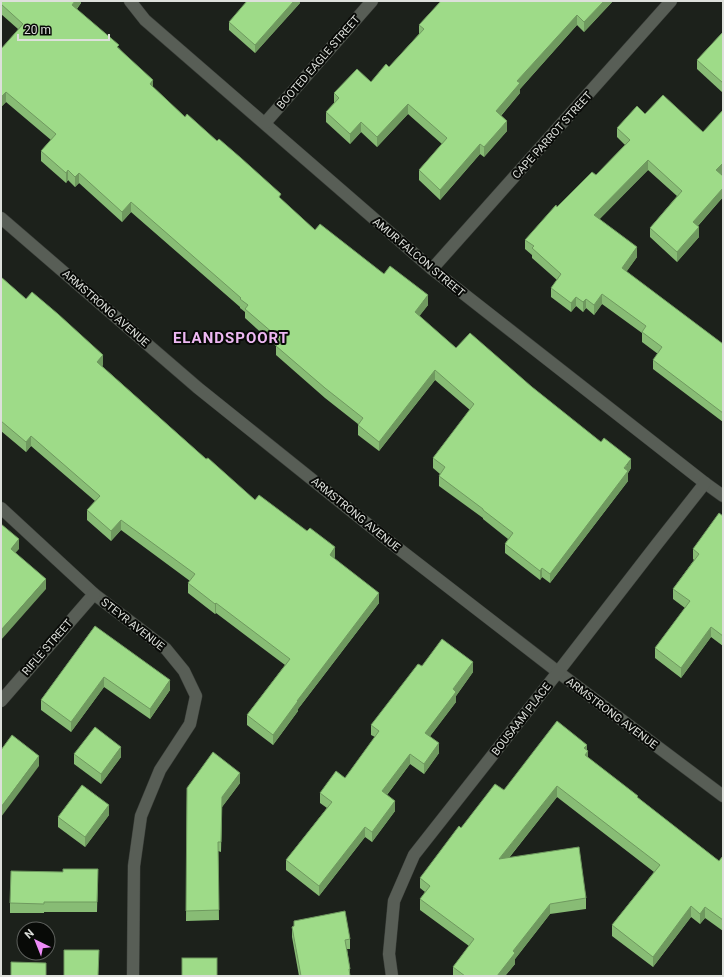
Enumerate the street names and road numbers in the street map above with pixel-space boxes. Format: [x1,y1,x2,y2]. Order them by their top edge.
street label: BOOTED EAGLE STREET [274,13,363,112]
street label: CAPE PARROT STREET [510,89,595,182]
street label: AMUR FALCON STREET [370,215,467,300]
street label: ARMSTRONG AVENUE [60,267,152,349]
street label: ARMSTRONG AVENUE [309,475,403,554]
street label: STEYR AVENUE [98,596,167,653]
street label: RIFLE STREET [20,616,75,678]
street label: ARMSTRONG AVENUE [564,675,660,752]
street label: BOUSAAM PLACE [489,681,554,758]

